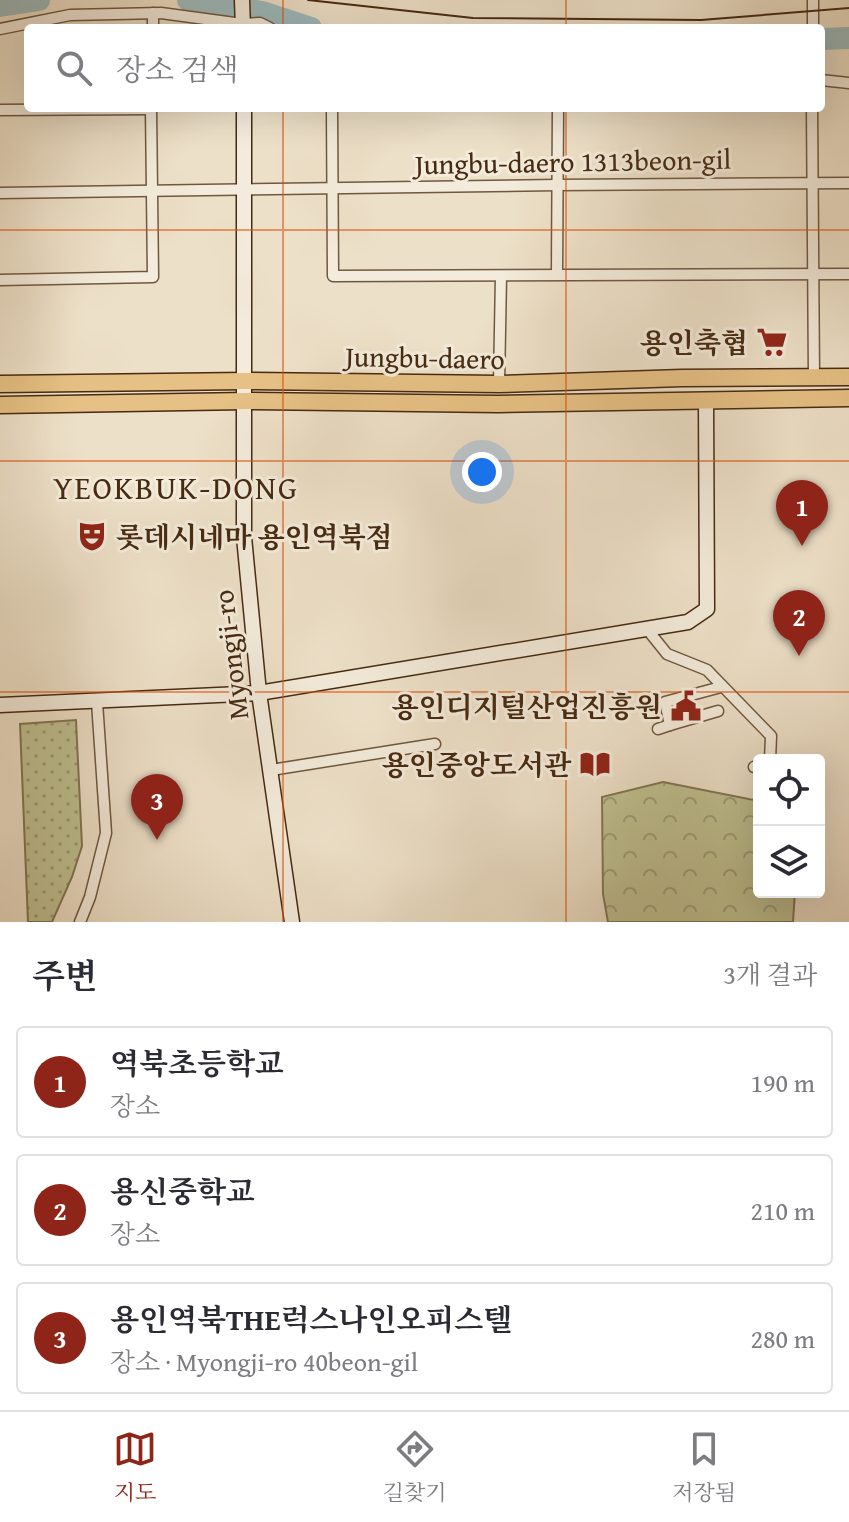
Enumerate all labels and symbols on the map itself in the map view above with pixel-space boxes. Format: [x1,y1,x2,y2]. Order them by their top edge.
street label: Jungbu-daero 1313beon-gil [411,138,732,184]
place label: 용인축협 [640,322,748,363]
supermarket icon: 용인축협 [755,325,789,359]
street label: Jungbu-daero [342,335,505,379]
your location [462,452,502,492]
district label: YEOKBUK-DONG [53,464,299,511]
pin: 1 [776,480,828,546]
place label: 롯데시네마 용인역북점 [116,516,393,557]
theatre icon: 롯데시네마 용인역북점 [75,519,109,553]
street label: Myongji-ro [202,588,258,722]
pin: 2 [773,590,825,656]
place label: 용인디지털산업진흥원 [392,686,662,727]
public building icon: 용인디지털산업진흥원 [669,689,703,723]
place label: 용인중앙도서관 [382,744,572,785]
library icon: 용인중앙도서관 [578,747,612,781]
pin: 3 [131,774,183,840]

